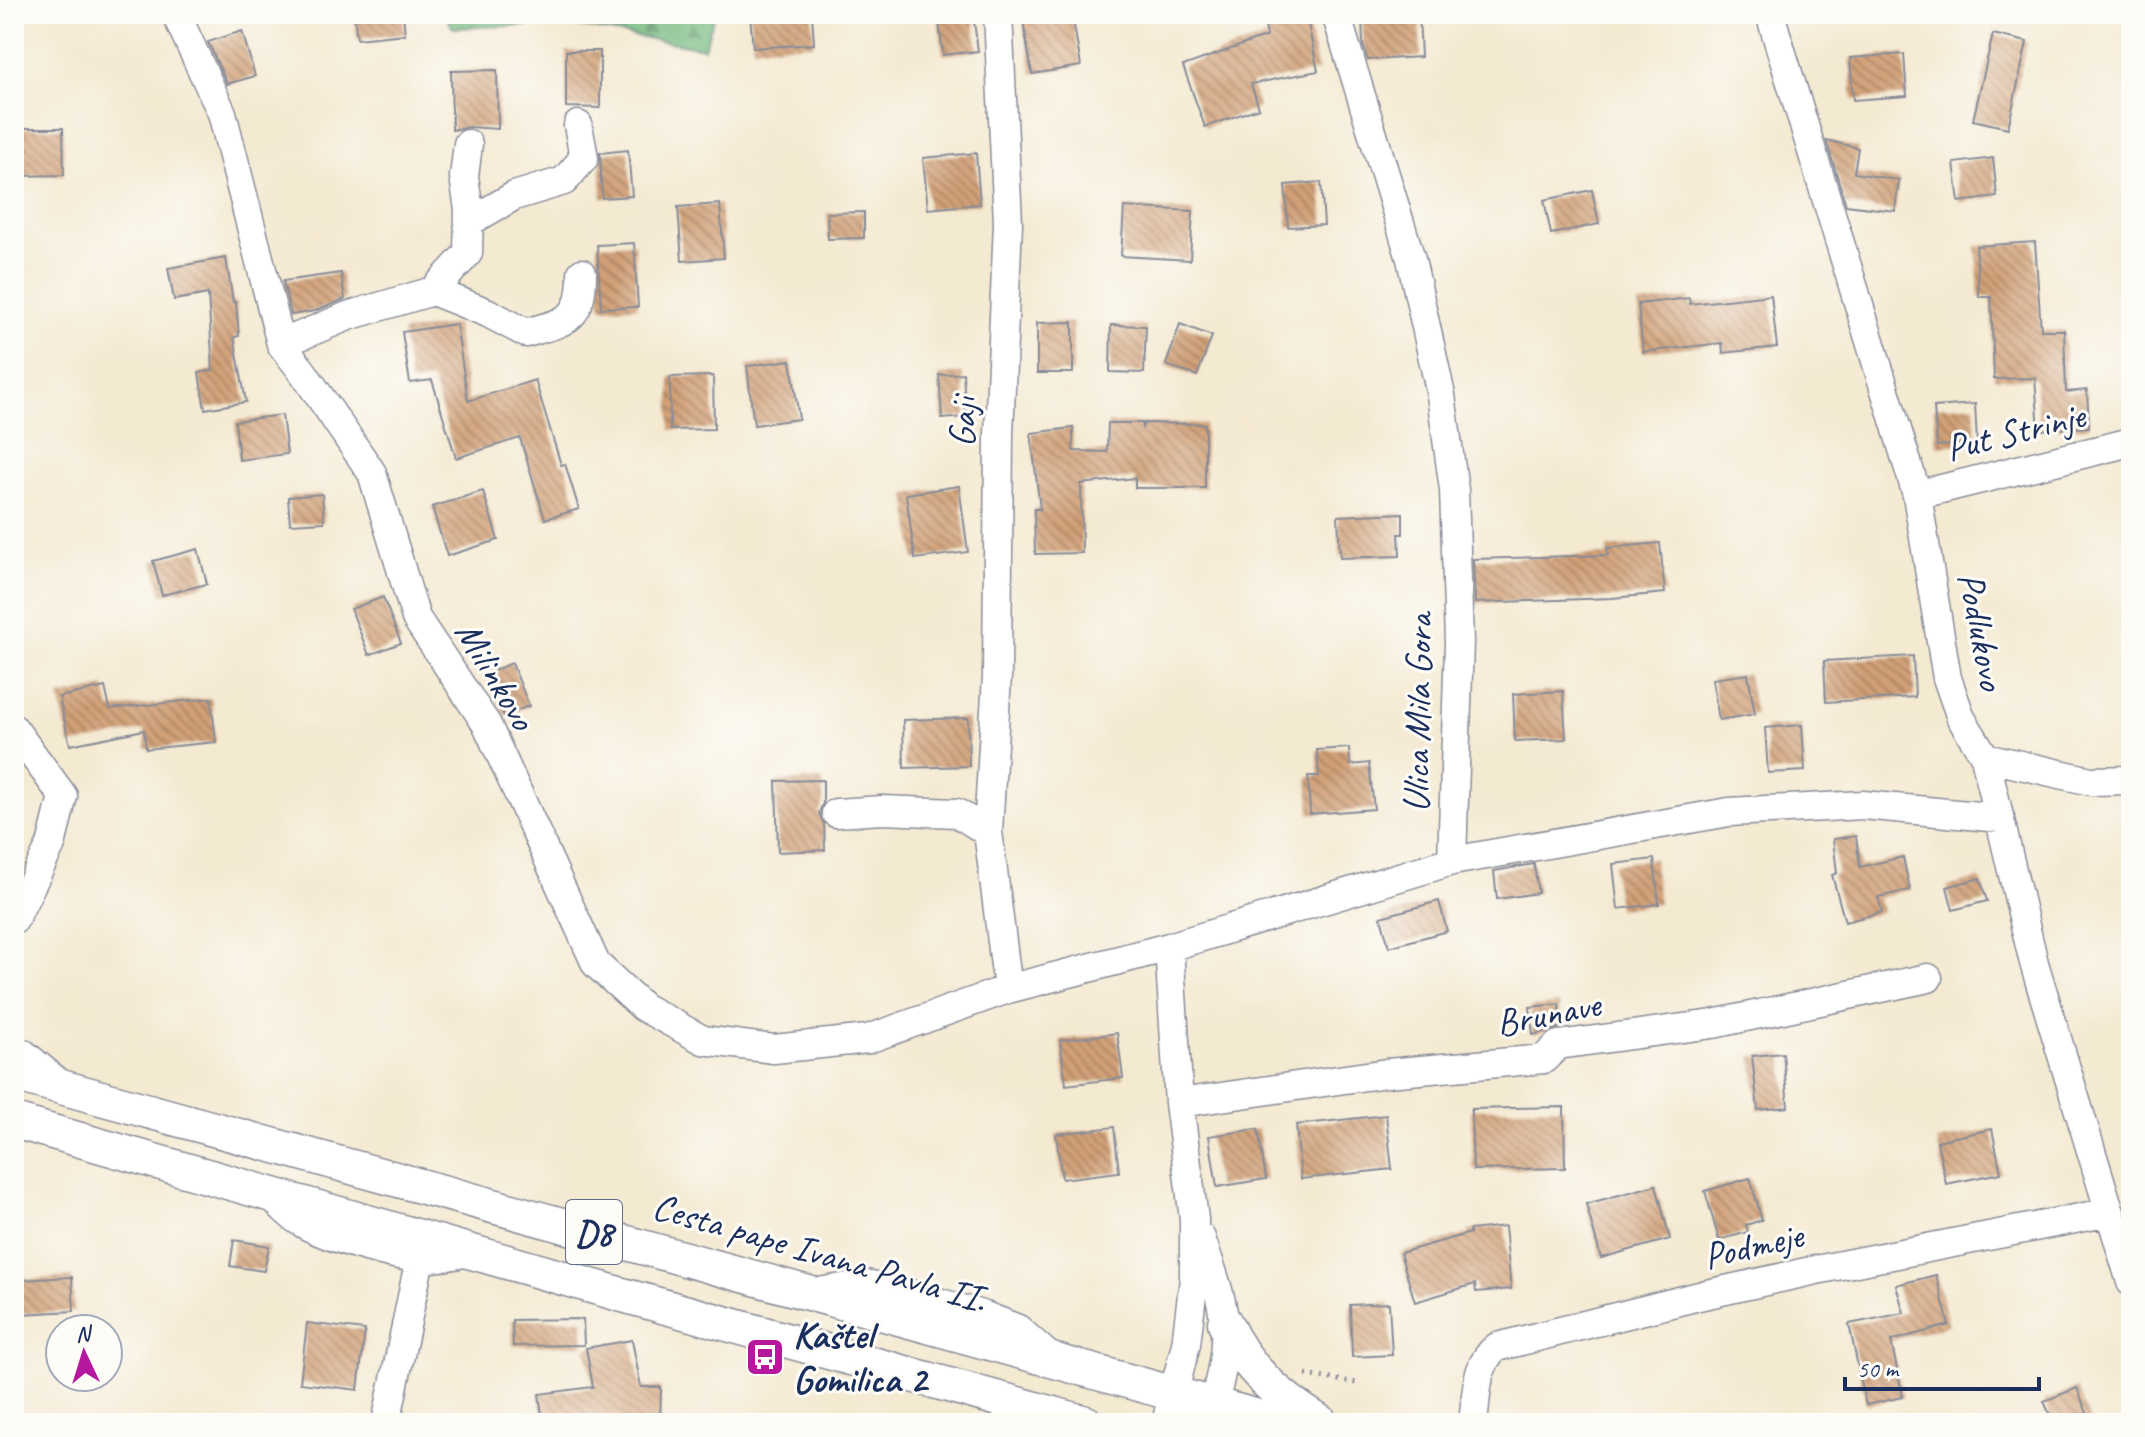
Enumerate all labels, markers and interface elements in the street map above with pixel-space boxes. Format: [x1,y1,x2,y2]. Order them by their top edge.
street label: Put Strinje [1941,391,2092,471]
street label: Gaji [938,392,987,448]
street label: Podlukovo [1947,568,2016,696]
street label: Ulica Mila Gora [1392,610,1443,813]
street label: Milinkovo [445,612,548,740]
street label: Brunave [1492,980,1607,1047]
street label: Cesta pape Ivana Pavla II. [648,1182,993,1323]
road number: D8 [566,1200,622,1264]
street label: Podmeje [1699,1211,1810,1280]
place label: Kaštel Gomilica 2 [793,1312,930,1403]
north arrow [44,1313,124,1393]
text: N [75,1319,94,1348]
bus stop icon: Kaštel Gomilica 2 [744,1336,786,1378]
scale bar [1845,1341,2039,1391]
text: 50 m [1857,1354,1900,1384]

